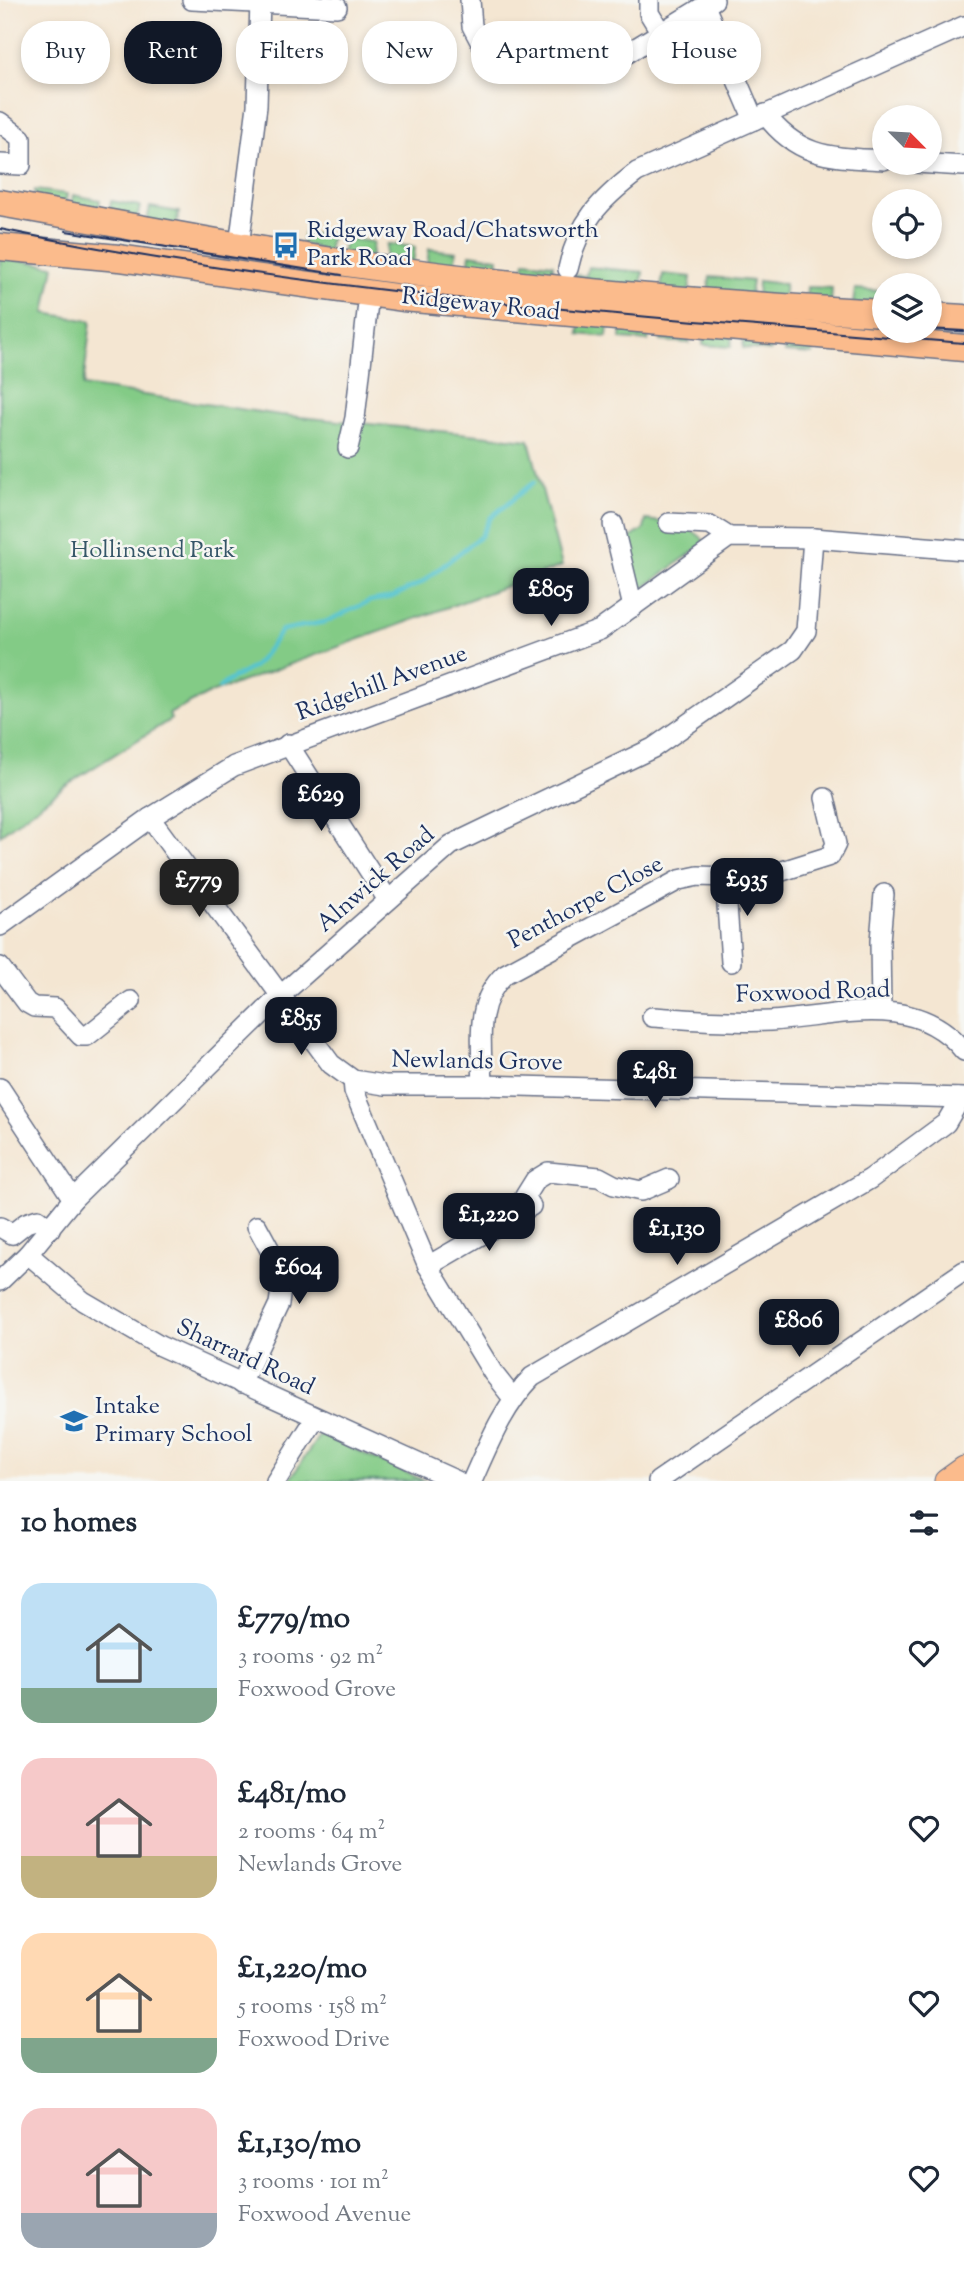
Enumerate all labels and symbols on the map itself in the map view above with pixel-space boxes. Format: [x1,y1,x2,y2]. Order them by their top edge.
north arrow [872,105,942,175]
place label: Ridgeway Road/Chatsworth Park Road [307,214,599,276]
bus stop icon: Ridgeway Road/Chatsworth Park Road [271,230,301,260]
street label: Ridgeway Road [400,280,562,330]
park label: Hollinsend Park [70,534,236,568]
pin: £805 [510,568,592,628]
street label: Ridgehill Avenue [292,637,472,731]
pin: £629 [280,774,362,833]
street label: Alnwick Road [309,819,443,941]
street label: Penthorpe Close [503,848,669,958]
pin: £935 [706,858,788,918]
pin: £779 [158,860,240,919]
street label: Foxwood Road [735,973,891,1013]
pin: £855 [260,998,342,1057]
street label: Newlands Grove [391,1044,563,1080]
pin: £481 [614,1050,696,1110]
pin: £1,220 [432,1194,546,1253]
pin: £1,130 [620,1208,734,1267]
pin: £604 [258,1246,340,1306]
pin: £806 [758,1300,840,1359]
street label: Sharrard Road [170,1311,320,1405]
place label: Intake Primary School [95,1390,253,1452]
school or university icon: Intake Primary School [59,1406,89,1436]

